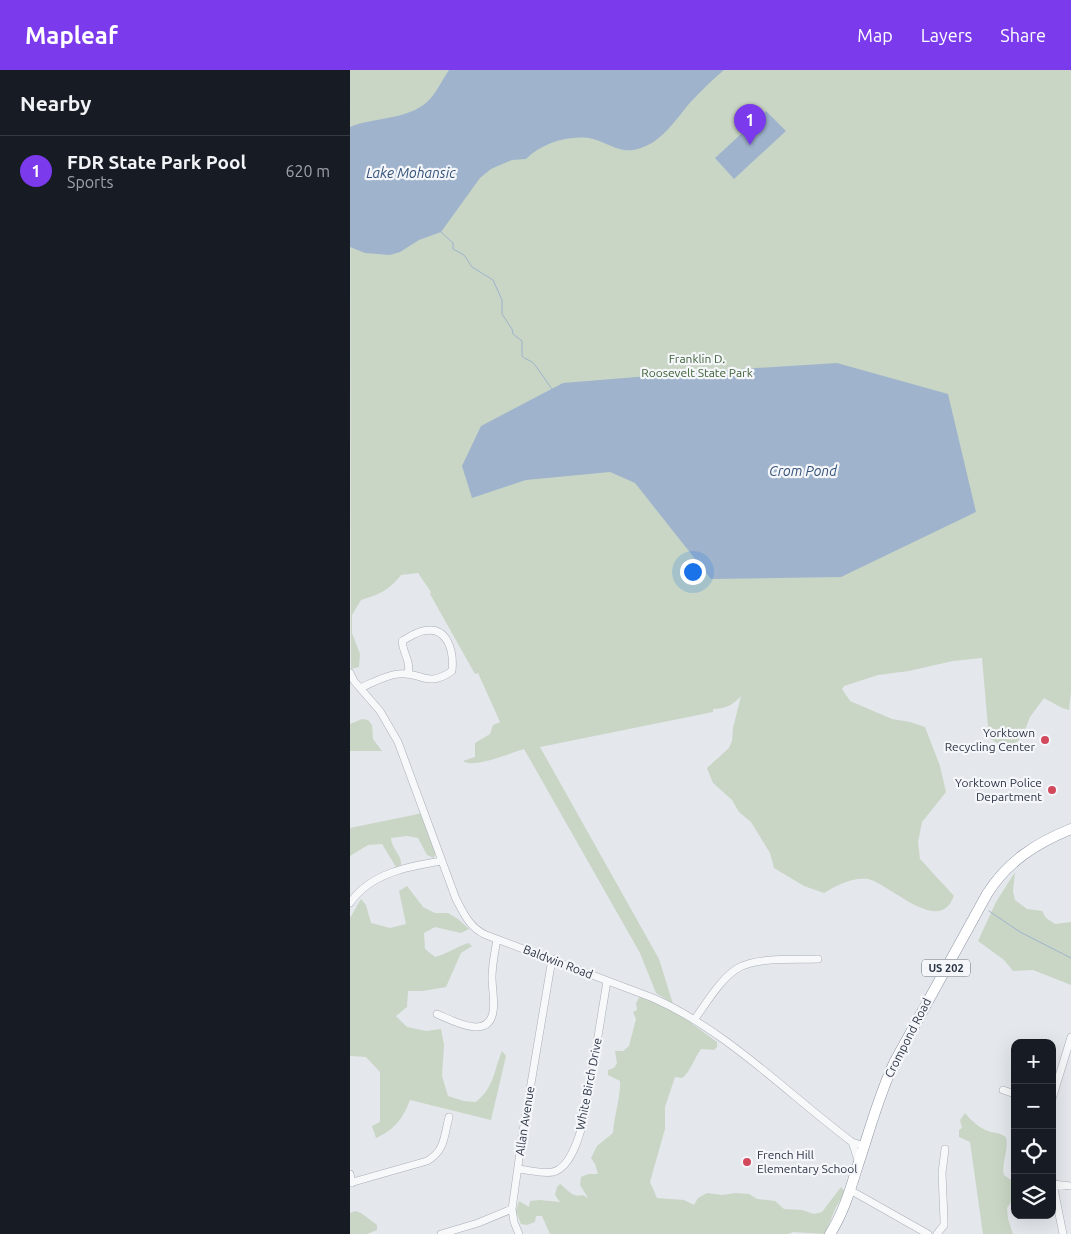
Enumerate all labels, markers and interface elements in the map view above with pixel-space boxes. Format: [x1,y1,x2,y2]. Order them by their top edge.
text: Mapleaf [25,22,118,49]
text: Map [857,25,893,45]
text: Layers [921,25,972,45]
text: Share [1000,25,1046,45]
text: Nearby [20,91,91,115]
pin: 1 [734,104,766,145]
text: FDR State Park Pool [67,151,246,173]
text: 1 [31,162,41,180]
text: 620 m [285,162,330,180]
water label: Lake Mohansic [366,165,456,181]
text: Sports [67,173,113,191]
park label: Franklin D. Roosevelt State Park [641,352,753,379]
water label: Crom Pond [769,463,838,479]
your location [680,559,706,585]
place label: Yorktown Recycling Center [945,726,1035,753]
marker: Yorktown Recycling Center [1039,734,1051,746]
place label: Yorktown Police Department [955,776,1042,803]
marker: Yorktown Police Department [1046,784,1058,796]
street label: Baldwin Road [522,942,595,981]
road number: US 202 [922,960,970,976]
street label: Crompond Road [882,996,933,1080]
street label: White Birch Drive [573,1037,604,1131]
map controls [1011,1039,1056,1219]
button: + [1011,1039,1056,1084]
button: − [1011,1084,1056,1129]
street label: Allan Avenue [513,1085,536,1157]
button: locate [1011,1129,1056,1174]
place label: French Hill Elementary School [757,1148,857,1175]
marker: French Hill Elementary School [741,1156,753,1168]
button: layers [1011,1174,1056,1219]

